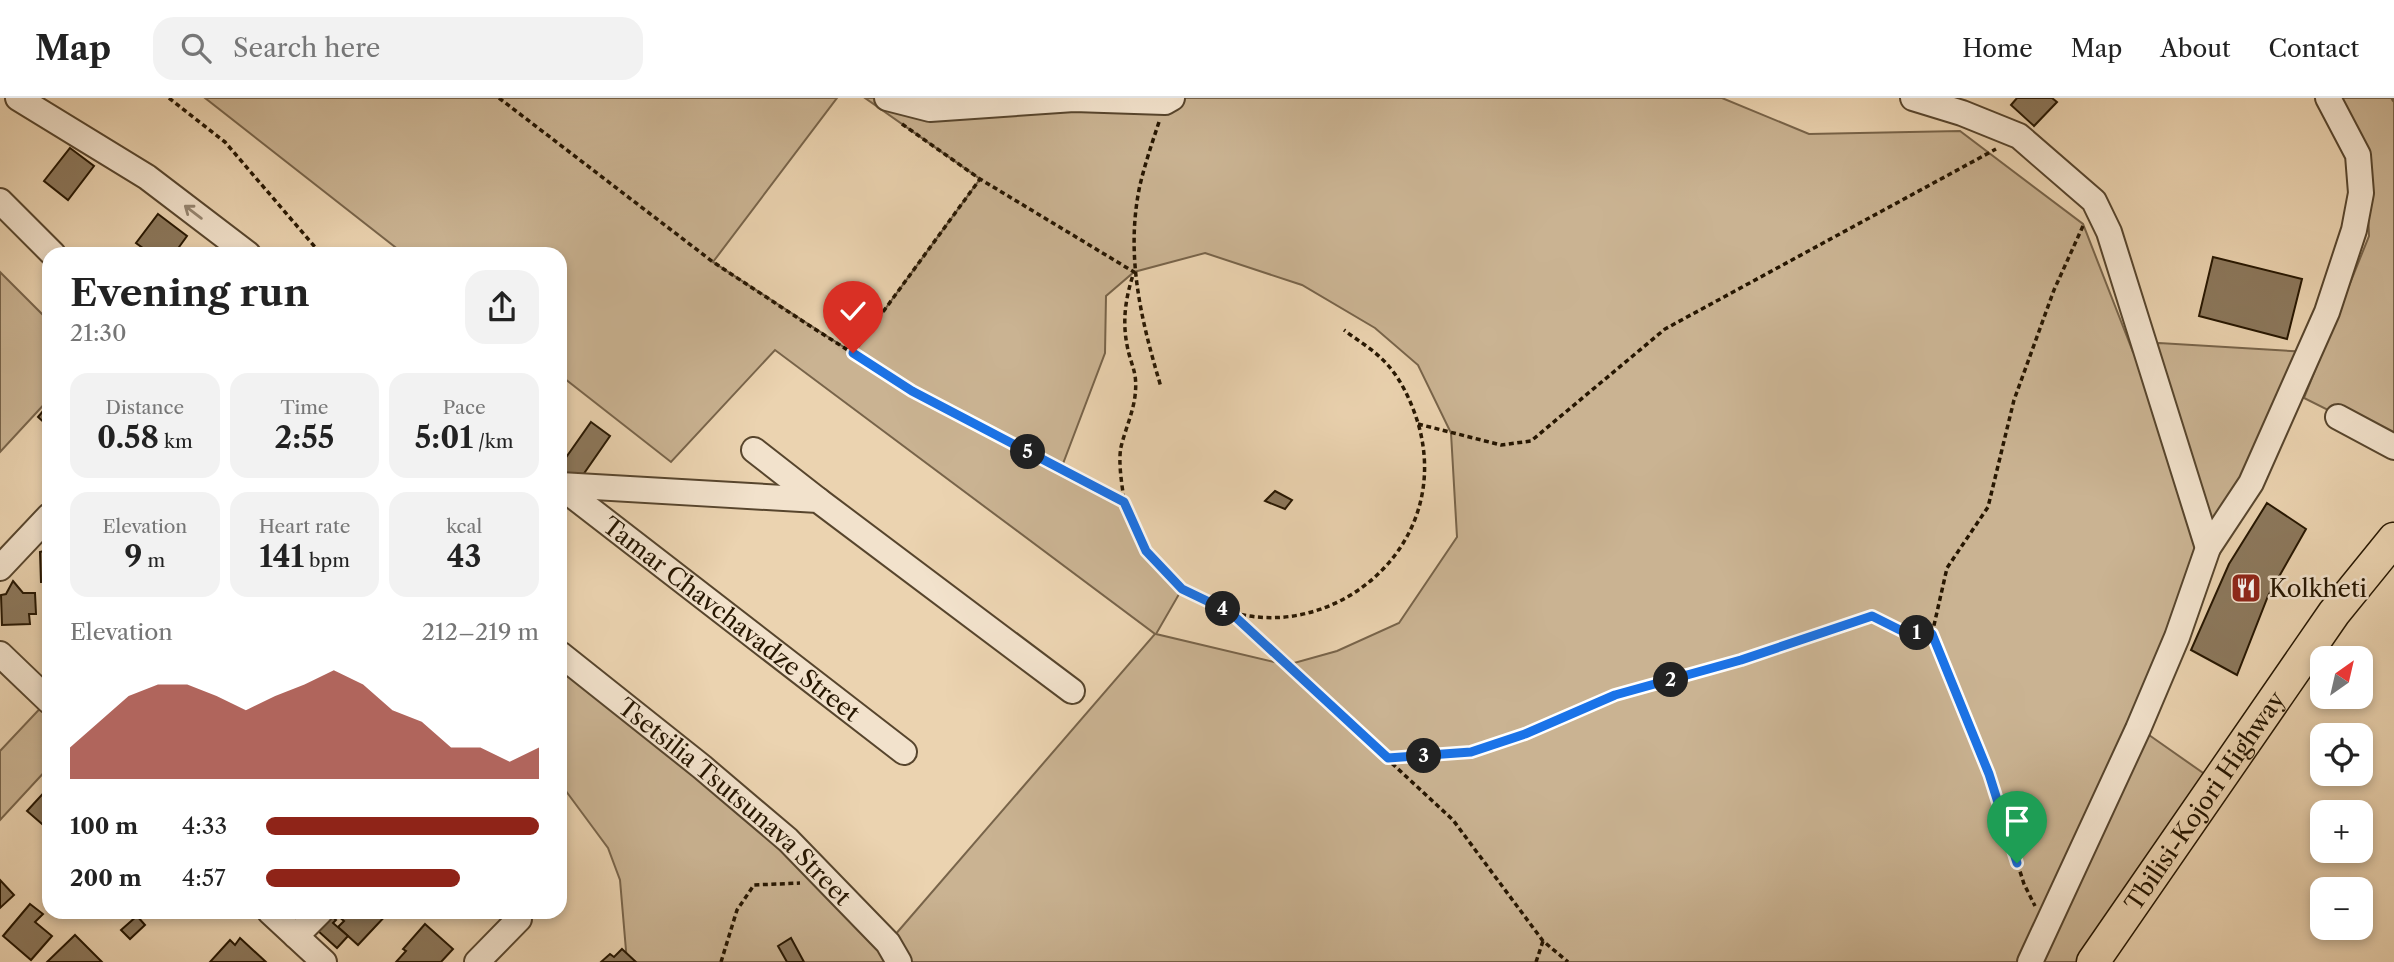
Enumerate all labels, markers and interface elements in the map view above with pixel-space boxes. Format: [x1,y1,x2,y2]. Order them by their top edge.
search box [153,17,643,80]
text: Map [35,28,111,69]
icon: search [177,29,215,67]
text: Search here [233,32,380,64]
text: Home [1962,34,2033,63]
text: Map [2071,34,2122,63]
text: About [2160,34,2231,63]
text: Contact [2269,34,2359,63]
one-way arrow [185,205,203,220]
text: Evening run [70,269,310,316]
button: share [465,270,539,344]
pin [823,281,883,353]
icon: check [834,292,872,330]
text: 21:30 [70,319,127,347]
text: Distance [106,396,184,419]
text: Time [280,396,329,419]
text: Pace [443,396,486,419]
text: 0.58 [97,419,159,456]
text: 2:55 [275,419,334,456]
text: 5:01 [415,419,473,456]
text: km [159,430,193,453]
text: /km [473,430,514,453]
pin: 5 [1010,434,1046,470]
text: 5 [1022,440,1033,463]
street label: Tamar Chavchavadze Street [597,510,866,727]
text: Elevation [102,515,187,538]
text: Heart rate [259,515,350,538]
text: kcal [446,515,482,538]
text: 9 [124,538,142,575]
text: 141 [259,538,304,575]
text: 43 [447,538,482,575]
text: m [142,549,165,572]
text: bpm [304,549,350,572]
restaurant icon: Kolkheti [2229,571,2263,605]
place label: Kolkheti [2269,574,2367,603]
pin: 4 [1206,592,1240,626]
text: 4 [1217,597,1228,620]
pin: 1 [1899,616,1934,650]
text: Elevation [70,618,173,646]
text: 212–219 m [422,618,539,646]
text: 1 [1912,621,1921,644]
north arrow [2310,646,2373,709]
map controls [2310,646,2373,940]
pin: 2 [1654,662,1688,698]
text: 2 [1665,668,1676,691]
street label: Tbilisi-Kojori Highway [2118,685,2291,916]
street label: Tsetsilia Tsutsunava Street [613,692,858,911]
button: locate [2310,723,2373,786]
pin: 3 [1406,738,1442,774]
text: 3 [1418,744,1429,767]
pin [1987,791,2047,863]
button: + [2310,800,2373,863]
icon: arrive [1998,802,2036,840]
text: 100 m [70,812,138,840]
text: 4:33 [182,812,227,840]
text: 200 m [70,864,142,892]
text: 4:57 [182,864,226,892]
button: − [2310,877,2373,940]

